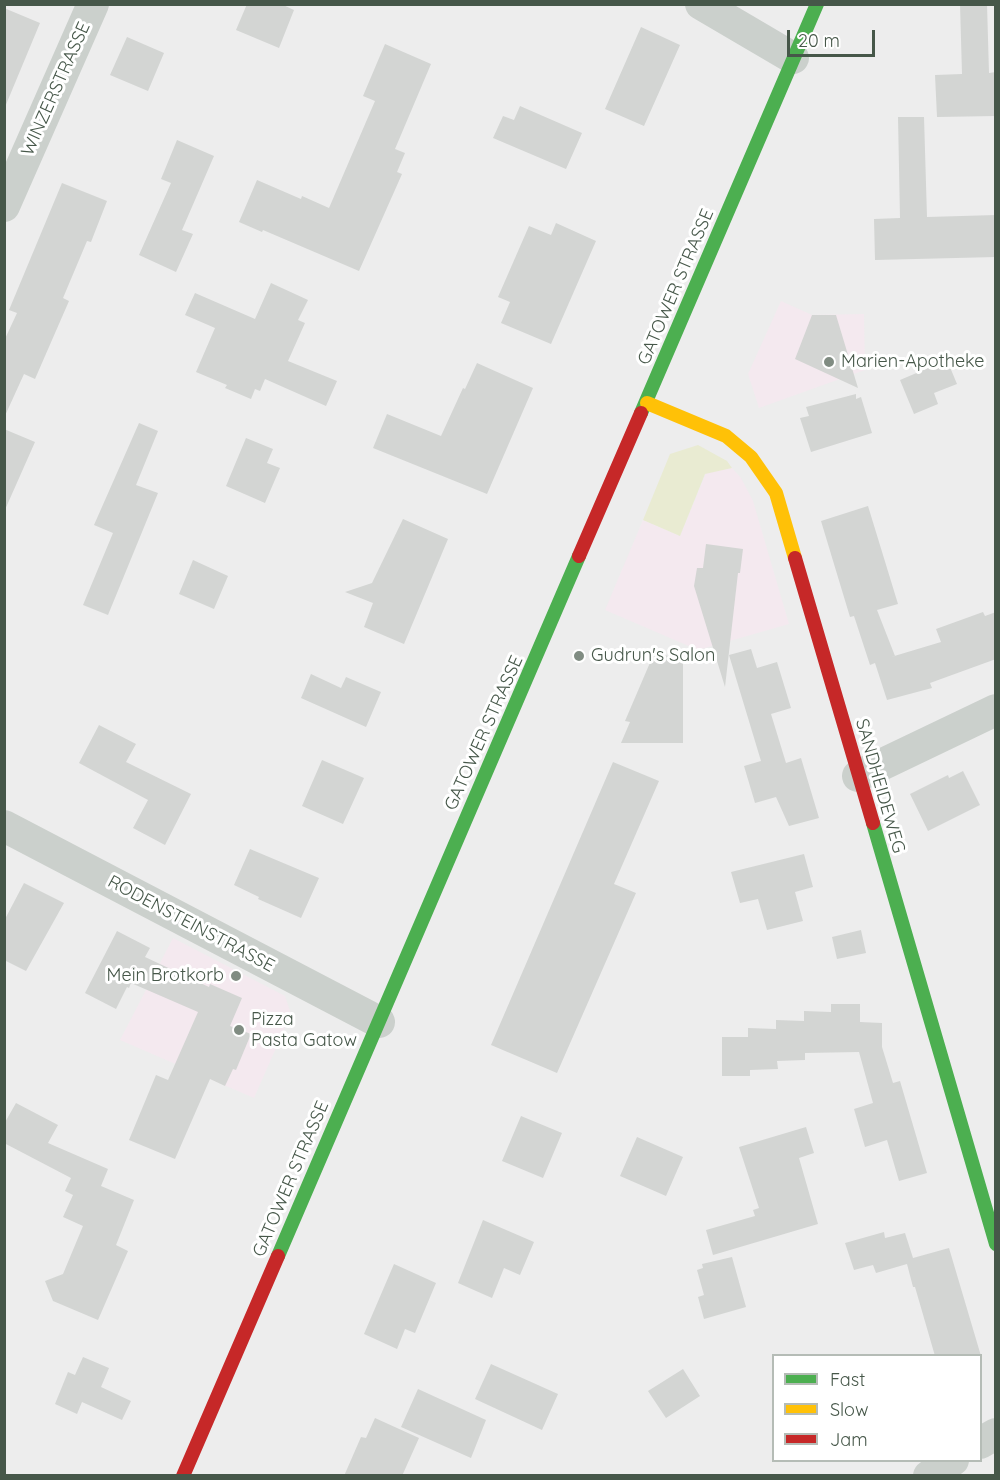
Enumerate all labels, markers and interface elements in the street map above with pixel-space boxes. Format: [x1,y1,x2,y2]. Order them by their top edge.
scale bar [790,18,878,56]
street label: WINZERSTRASSE [17,19,95,159]
text: 20 m [798,29,840,52]
street label: GATOWER STRASSE [633,206,719,368]
place label: Marien-Apotheke [841,351,984,373]
marker: Marien-Apotheke [822,355,836,369]
place label: Gudrun's Salon [591,645,715,667]
marker: Gudrun's Salon [572,649,586,663]
street label: GATOWER STRASSE [440,652,528,814]
street label: SANDHEIDEWEG [850,716,910,856]
street label: RODENSTEINSTRASSE [104,871,278,977]
place label: Mein Brotkorb [107,965,224,987]
marker: Mein Brotkorb [229,969,243,983]
place label: Pizza Pasta Gatow [251,1009,357,1052]
marker: Pizza Pasta Gatow [232,1023,246,1037]
street label: GATOWER STRASSE [248,1098,334,1260]
legend [772,1354,982,1462]
text: Fast [830,1368,865,1391]
text: Slow [830,1398,868,1421]
text: Jam [830,1428,868,1451]

